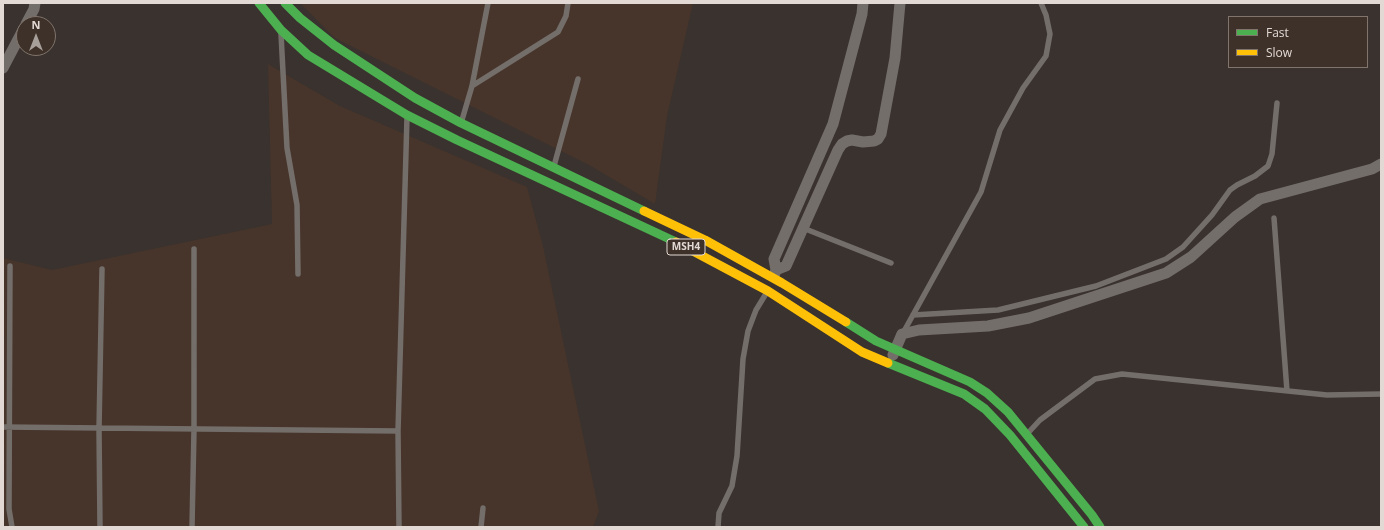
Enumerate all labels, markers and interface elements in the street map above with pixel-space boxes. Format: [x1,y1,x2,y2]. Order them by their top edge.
north arrow [16,16,56,56]
legend [1228,16,1368,68]
text: N [32,17,40,32]
text: Fast [1266,24,1289,41]
text: Slow [1266,44,1292,61]
road number: MSH4 [667,239,705,255]

